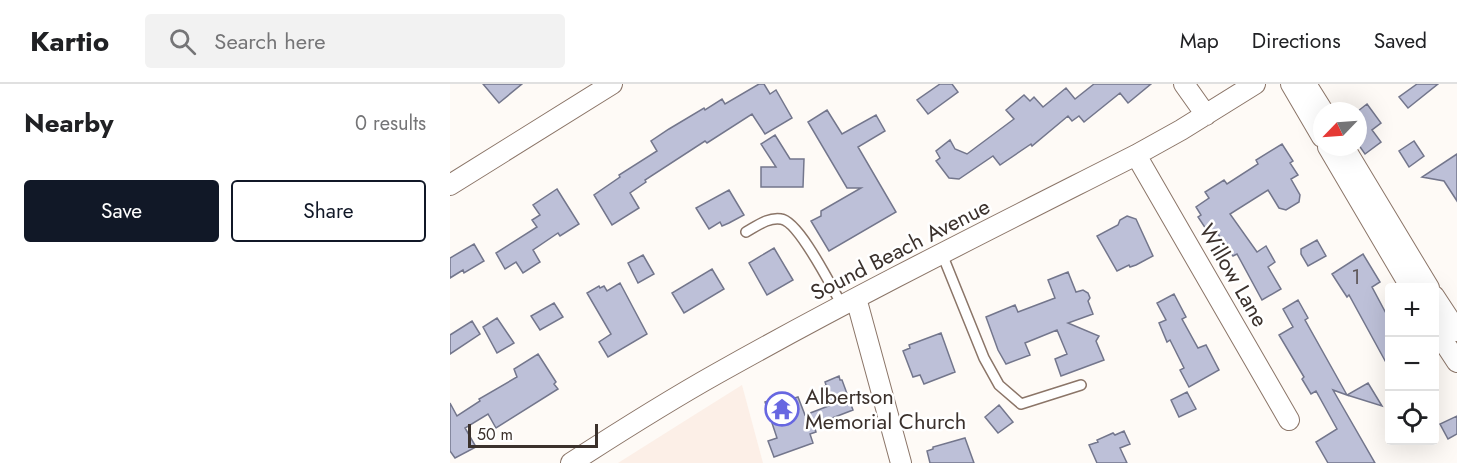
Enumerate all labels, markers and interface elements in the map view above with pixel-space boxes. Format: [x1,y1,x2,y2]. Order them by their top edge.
search box [145,14,565,68]
text: Kartio [30,21,109,62]
icon: search [166,25,199,58]
text: Search here [214,25,326,57]
text: Map [1180,26,1219,56]
text: Directions [1252,26,1341,56]
text: Saved [1374,26,1427,56]
north arrow [1313,102,1367,156]
text: Nearby [24,104,113,142]
text: 0 results [355,109,426,138]
button: Save [24,180,219,242]
button: Share [231,180,426,242]
street label: Sound Beach Avenue [805,190,995,308]
street label: Willow Lane [1192,218,1276,332]
house number: 1 [1352,263,1361,292]
map controls [1385,283,1439,445]
button: + [1385,283,1439,337]
button: − [1385,337,1439,391]
place label: Albertson Memorial Church [805,380,966,437]
temple icon: Albertson Memorial Church [764,391,800,427]
button: locate [1385,391,1439,445]
scale bar [468,421,598,448]
text: 50 m [477,423,513,446]

